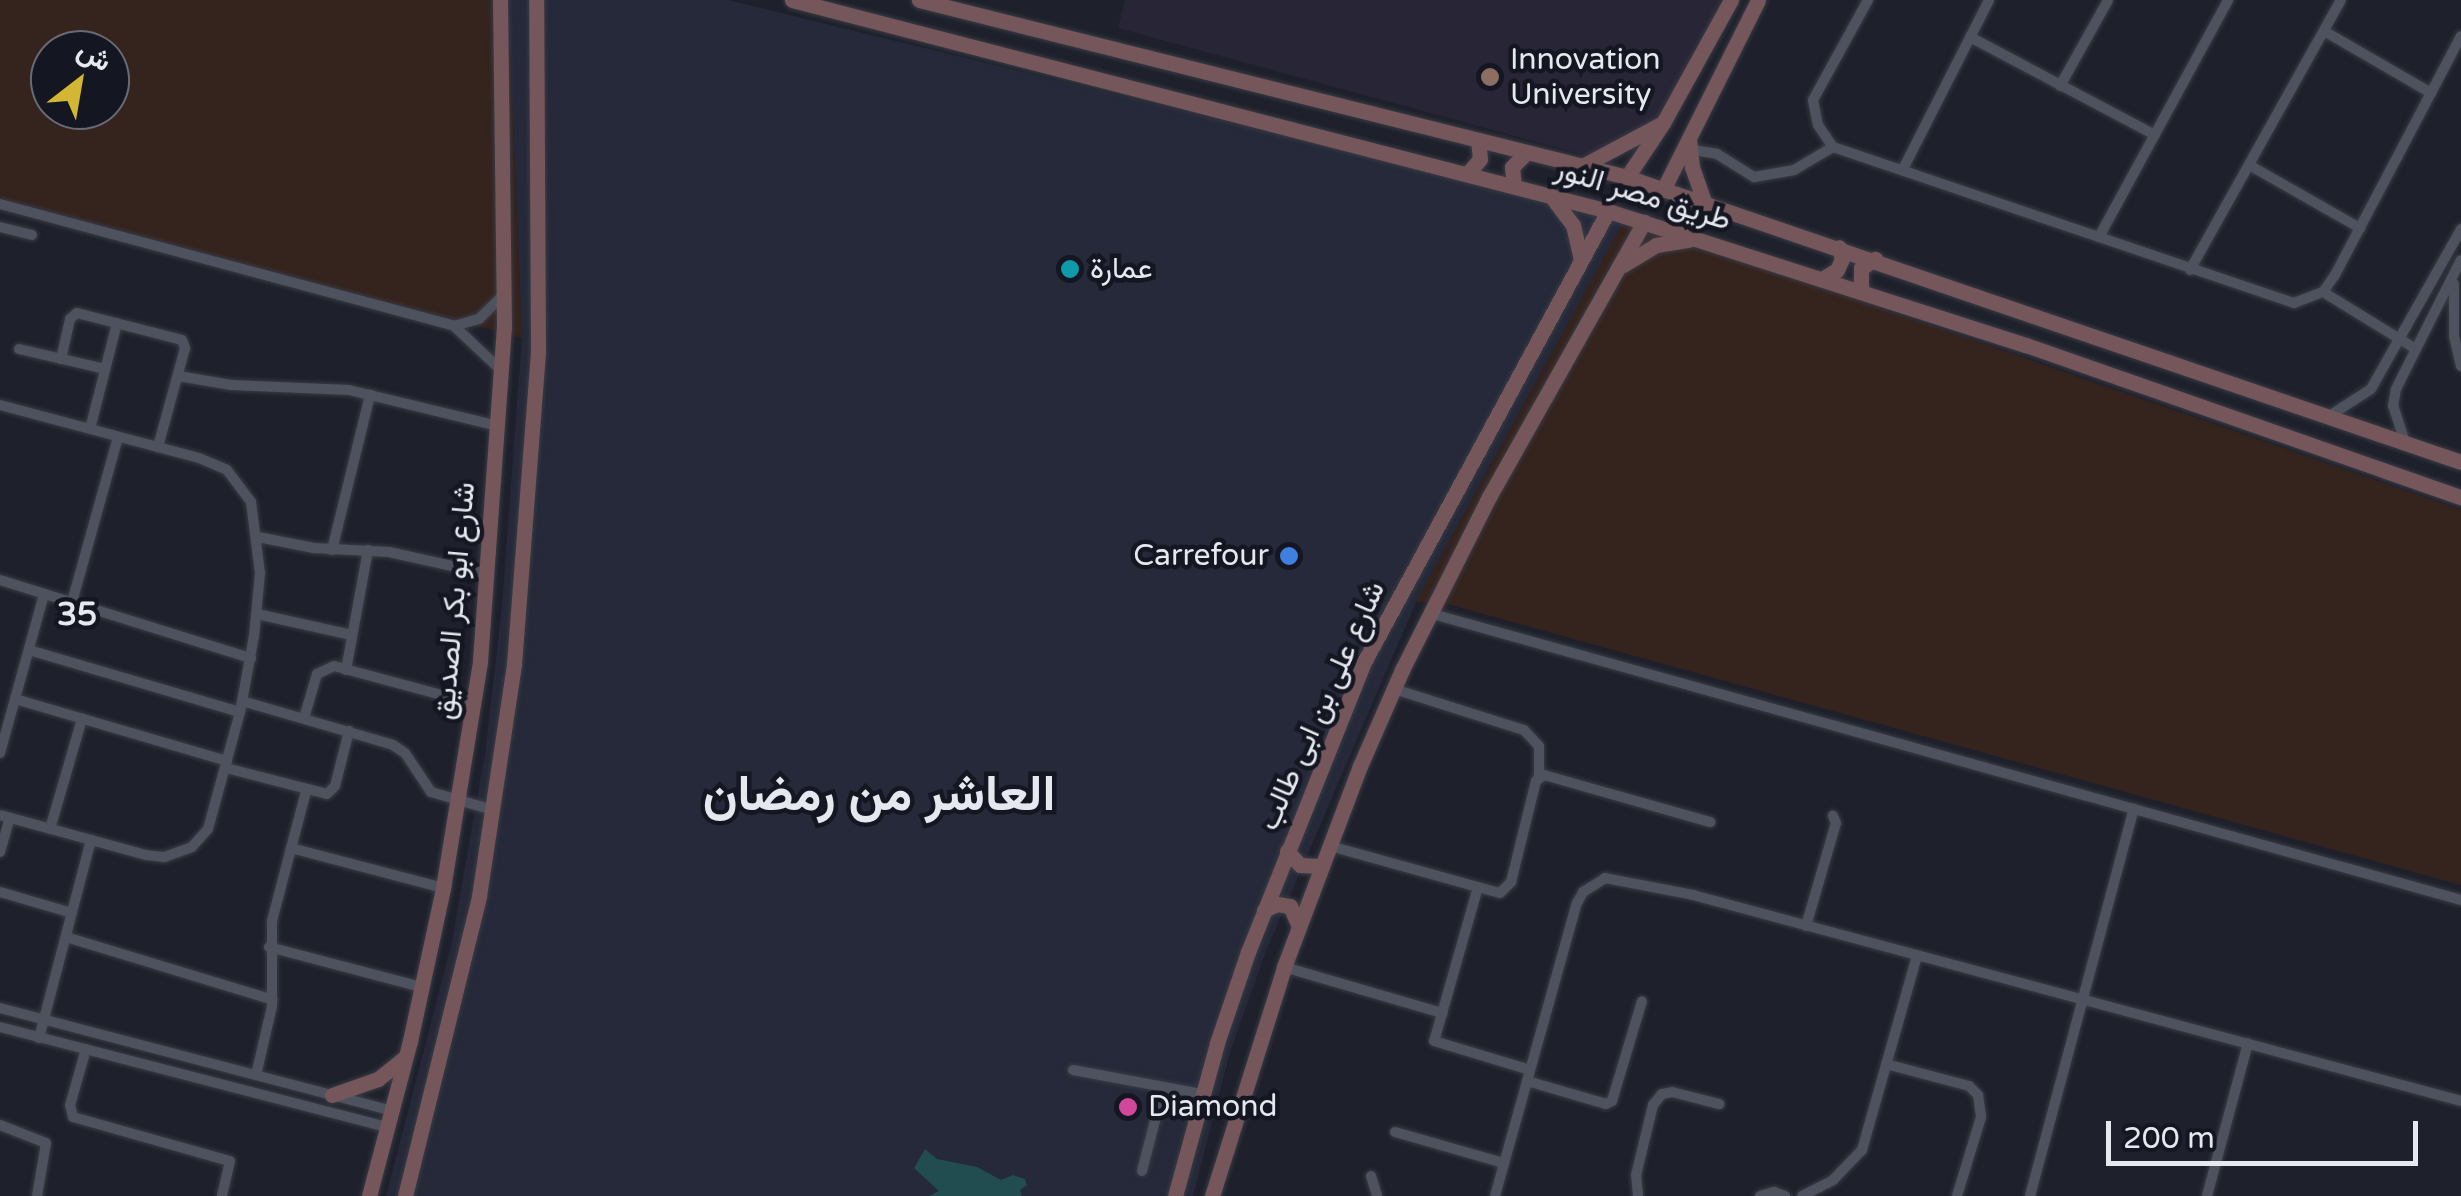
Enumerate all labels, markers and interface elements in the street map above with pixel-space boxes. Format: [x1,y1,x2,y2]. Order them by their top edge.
north arrow [30,30,130,130]
text: ش [71,33,118,79]
place label: Innovation University [1510,42,1660,112]
marker: Innovation University [1479,66,1501,88]
street label: طريق مصر النور [1551,151,1735,239]
place label: عمارة [1090,251,1153,287]
marker: عمارة [1059,258,1081,280]
street label: شارع ابو بكر الصديق [427,481,483,721]
place label: Carrefour [1133,538,1269,574]
marker: Carrefour [1278,545,1300,567]
street label: شارع على بن ابى طالب [1251,576,1393,836]
district label: 35 [57,596,97,634]
district label: العاشر من رمضان [703,765,1055,825]
place label: Diamond [1148,1089,1278,1125]
marker: Diamond [1117,1096,1139,1118]
scale bar [2111,1101,2424,1163]
text: 200 m [2123,1120,2215,1157]

